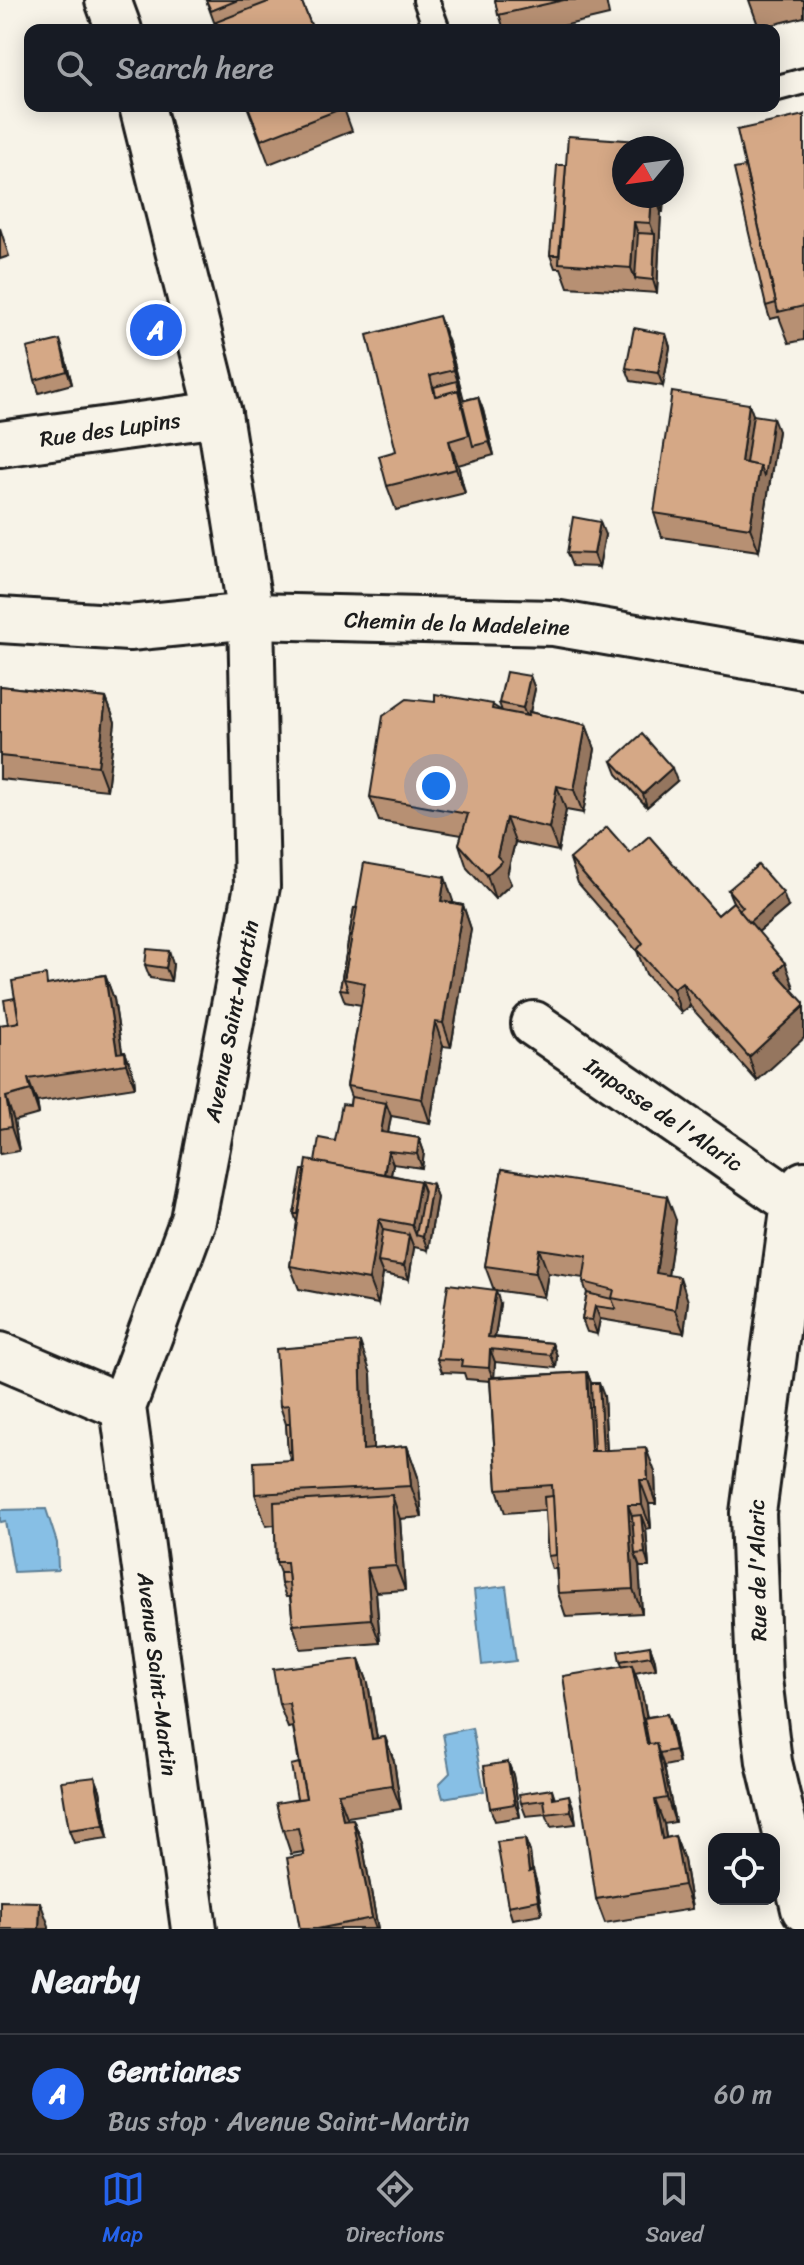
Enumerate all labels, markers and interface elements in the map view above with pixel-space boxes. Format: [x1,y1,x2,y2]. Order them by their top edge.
search box [24,24,780,112]
text: Search here [116,41,274,95]
icon: search [52,46,96,90]
north arrow [612,136,684,208]
pin: A [130,300,182,360]
street label: Rue des Lupins [37,400,184,459]
street label: Chemin de la Madeleine [344,600,571,647]
your location [416,766,456,806]
street label: Avenue Saint-Martin [193,917,270,1126]
street label: Impasse de l'Alaric [575,1046,751,1182]
street label: Rue de l'Alaric [737,1498,778,1642]
street label: Avenue Saint-Martin [126,1569,189,1778]
map controls [708,1833,780,1905]
button: locate [708,1833,780,1905]
text: Nearby [32,1951,140,2011]
text: Gentianes [108,2044,240,2098]
text: A [49,2071,67,2117]
text: 60 m [714,2071,772,2117]
text: Bus stop · Avenue Saint-Martin [108,2098,469,2144]
tab: Map [101,2167,145,2254]
tab: Directions [346,2167,444,2254]
tab: Saved [645,2167,703,2254]

